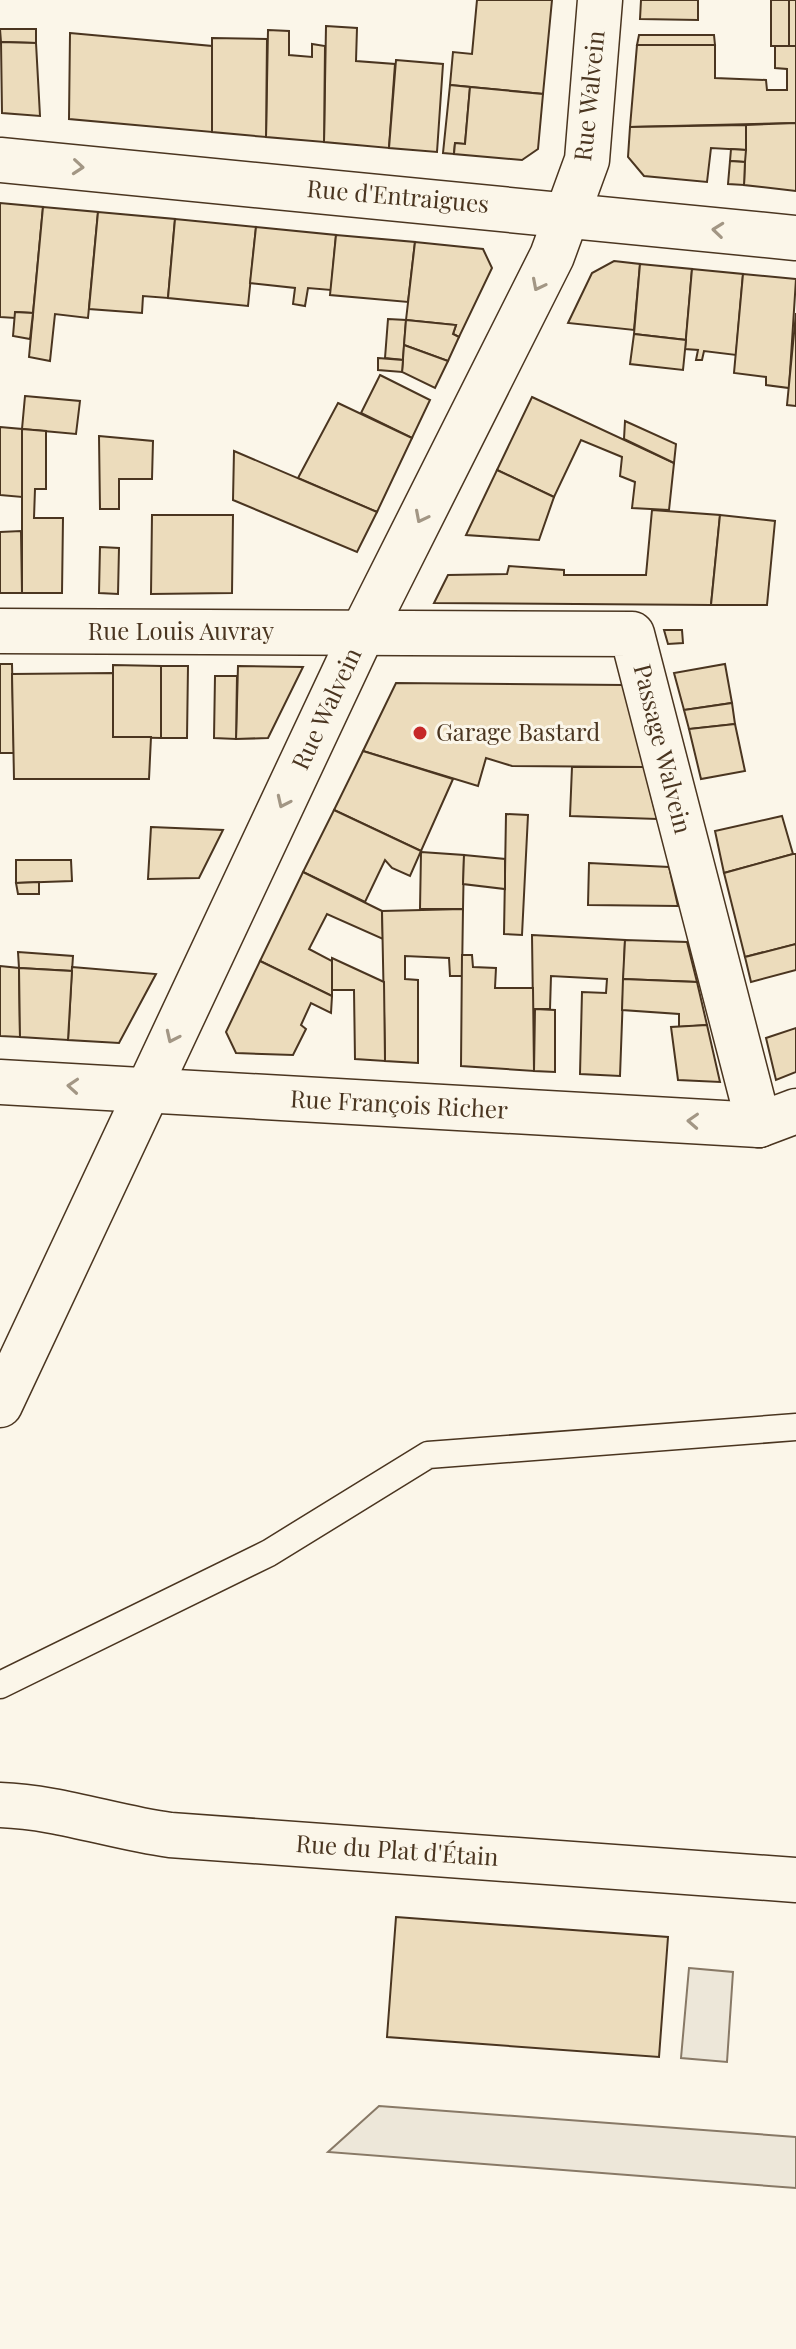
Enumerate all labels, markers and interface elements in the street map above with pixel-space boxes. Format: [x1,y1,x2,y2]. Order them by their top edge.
street label: Rue Walvein [565,29,611,163]
one-way arrow [72,158,85,175]
street label: Rue d'Entraigues [306,171,491,219]
one-way arrow [712,221,725,238]
one-way arrow [532,277,547,292]
one-way arrow [415,509,430,524]
street label: Rue Louis Auvray [88,614,274,646]
street label: Rue Walvein [283,642,367,774]
street label: Passage Walvein [627,661,700,836]
place label: Garage Bastard [436,715,600,747]
marker: Garage Bastard [411,724,429,742]
one-way arrow [277,794,293,808]
one-way arrow [166,1029,182,1043]
one-way arrow [66,1078,79,1095]
street label: Rue François Richer [289,1081,509,1125]
one-way arrow [686,1113,699,1130]
street label: Rue du Plat d'Étain [295,1826,500,1872]

